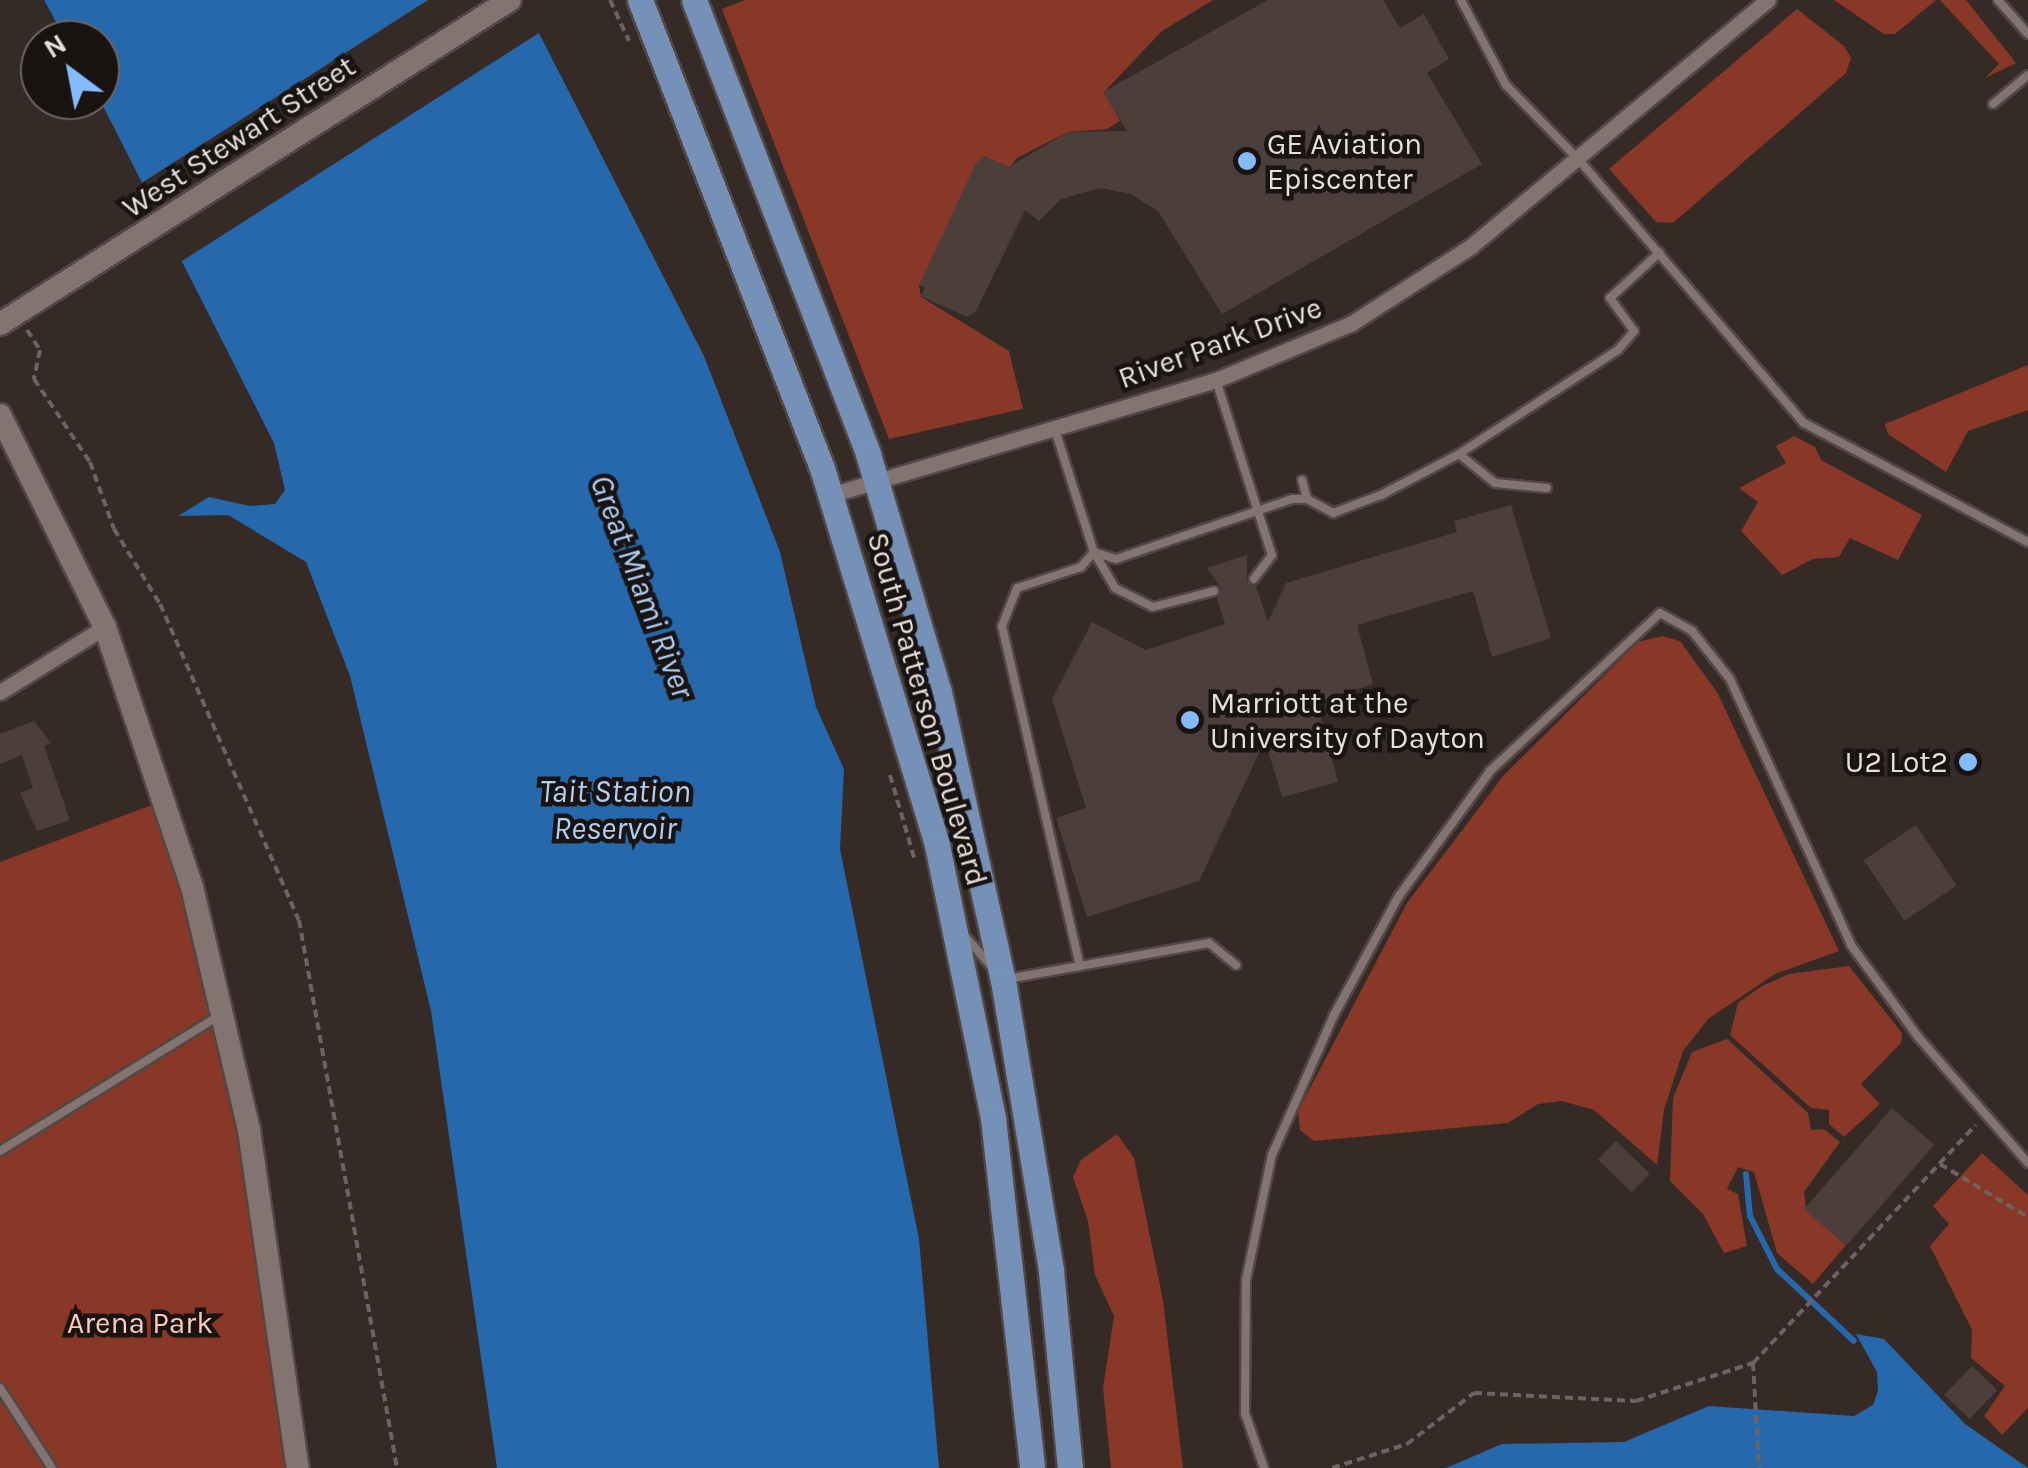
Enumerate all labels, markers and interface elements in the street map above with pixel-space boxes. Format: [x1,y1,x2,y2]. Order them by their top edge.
north arrow [20,20,120,120]
text: N [38,27,72,65]
street label: West Stewart Street [116,48,362,226]
place label: GE Aviation Episcenter [1267,126,1422,196]
marker: GE Aviation Episcenter [1236,150,1258,172]
street label: River Park Drive [1113,290,1327,396]
water label: Great Miami River [581,470,701,704]
street label: South Patterson Boulevard [859,528,995,890]
place label: Marriott at the University of Dayton [1210,685,1485,756]
marker: Marriott at the University of Dayton [1179,709,1201,731]
place label: U2 Lot2 [1845,744,1948,780]
marker: U2 Lot2 [1957,751,1979,773]
water label: Tait Station Reservoir [539,774,691,849]
park label: Arena Park [67,1305,213,1341]

